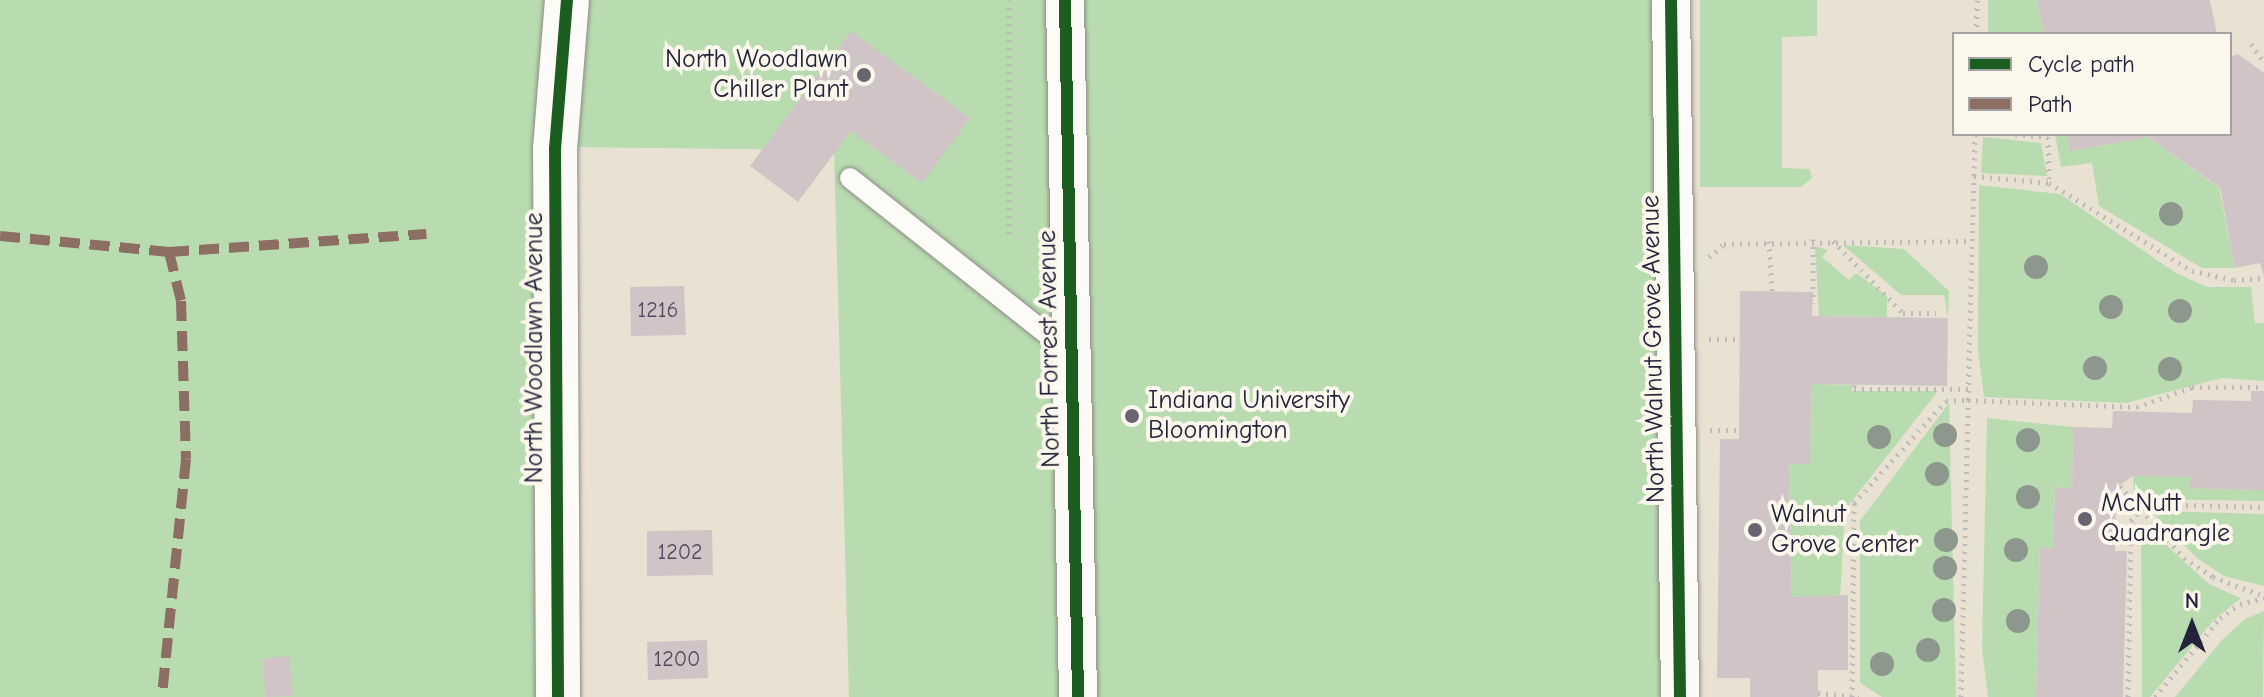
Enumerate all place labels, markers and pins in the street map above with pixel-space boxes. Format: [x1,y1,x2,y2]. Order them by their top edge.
place label: North Woodlawn Chiller Plant [665,44,848,106]
marker: North Woodlawn Chiller Plant [855,66,873,84]
place label: Indiana University Bloomington [1148,385,1350,446]
marker: Indiana University Bloomington [1123,407,1141,425]
place label: McNutt Quadrangle [2101,488,2230,550]
place label: Walnut Grove Center [1771,499,1918,560]
marker: McNutt Quadrangle [2076,510,2094,528]
marker: Walnut Grove Center [1746,521,1764,539]

